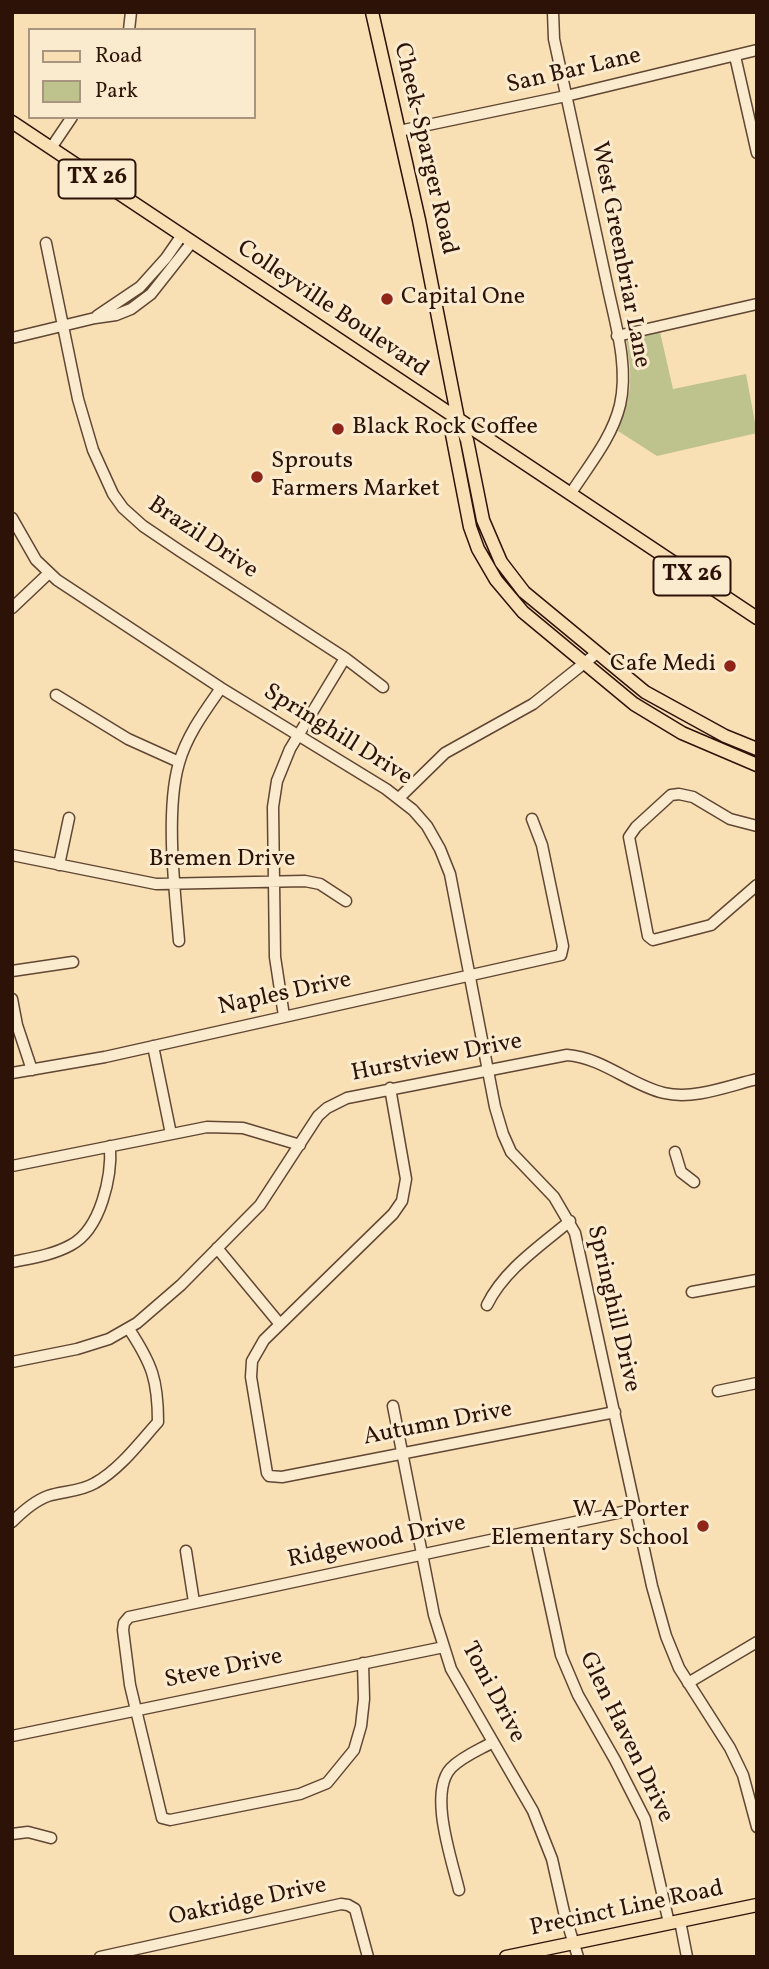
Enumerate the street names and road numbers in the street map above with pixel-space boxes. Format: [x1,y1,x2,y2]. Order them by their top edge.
street label: Cheek-Sparger Road [386,40,462,258]
street label: San Bar Lane [504,43,644,101]
street label: West Greenbriar Lane [583,139,655,371]
road number: TX 26 [58,160,136,198]
street label: Colleyville Boulevard [231,235,433,385]
street label: Brazil Drive [141,492,263,586]
road number: TX 26 [654,556,730,596]
street label: Springhill Drive [257,679,417,793]
street label: Bremen Drive [149,847,295,875]
street label: Naples Drive [216,967,354,1023]
street label: Hurstview Drive [349,1028,525,1090]
street label: Springhill Drive [579,1223,645,1395]
street label: Autumn Drive [361,1396,515,1454]
street label: Ridgewood Drive [285,1510,469,1576]
street label: Toni Drive [453,1638,531,1748]
street label: Steve Drive [162,1643,286,1697]
street label: Glen Haven Drive [571,1648,679,1828]
street label: Oakridge Drive [167,1872,329,1934]
street label: Precinct Line Road [528,1875,726,1945]

